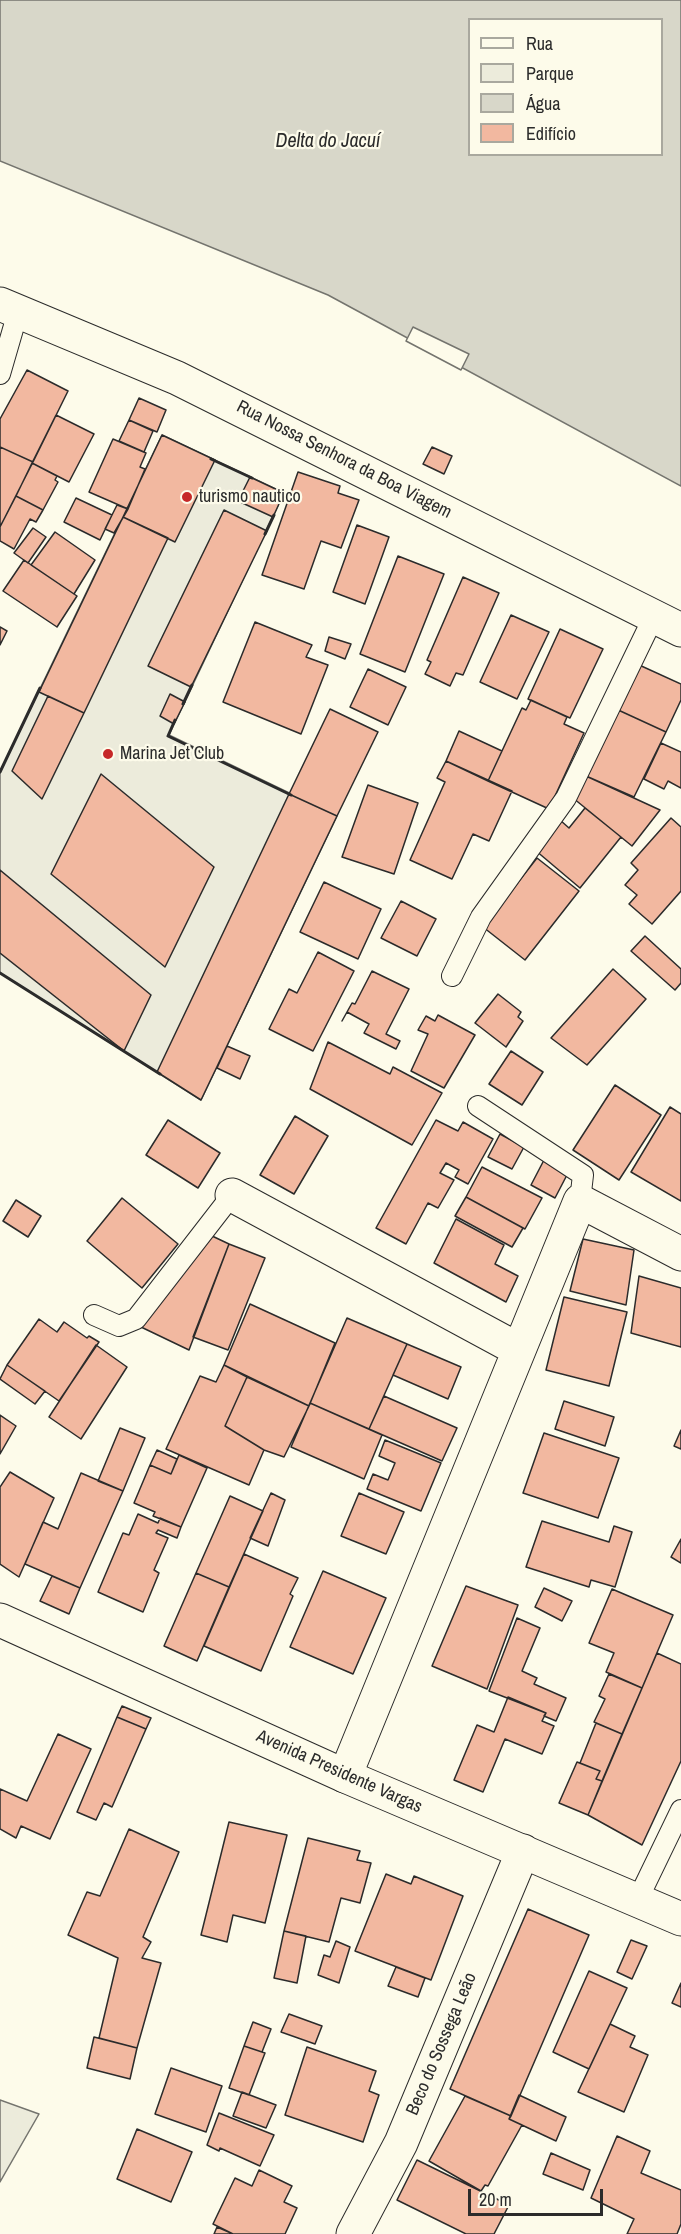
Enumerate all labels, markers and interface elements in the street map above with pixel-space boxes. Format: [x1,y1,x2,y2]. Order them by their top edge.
legend [468,18,663,156]
text: Rua [526,31,553,56]
text: Parque [526,61,574,86]
text: Água [526,91,560,116]
text: Edifício [526,121,576,146]
water label: Delta do Jacuí [276,130,380,154]
street label: Rua Nossa Senhora da Boa Viagem [233,396,455,524]
place label: turismo nautico [199,486,301,508]
marker: turismo nautico [180,490,194,504]
place label: Marina Jet Club [120,743,224,765]
marker: Marina Jet Club [101,747,115,761]
street label: Avenida Presidente Vargas [253,1726,425,1818]
street label: Beco do Sossega Leão [402,1970,482,2118]
scale bar [471,2177,606,2215]
text: 20 m [479,2187,512,2212]

